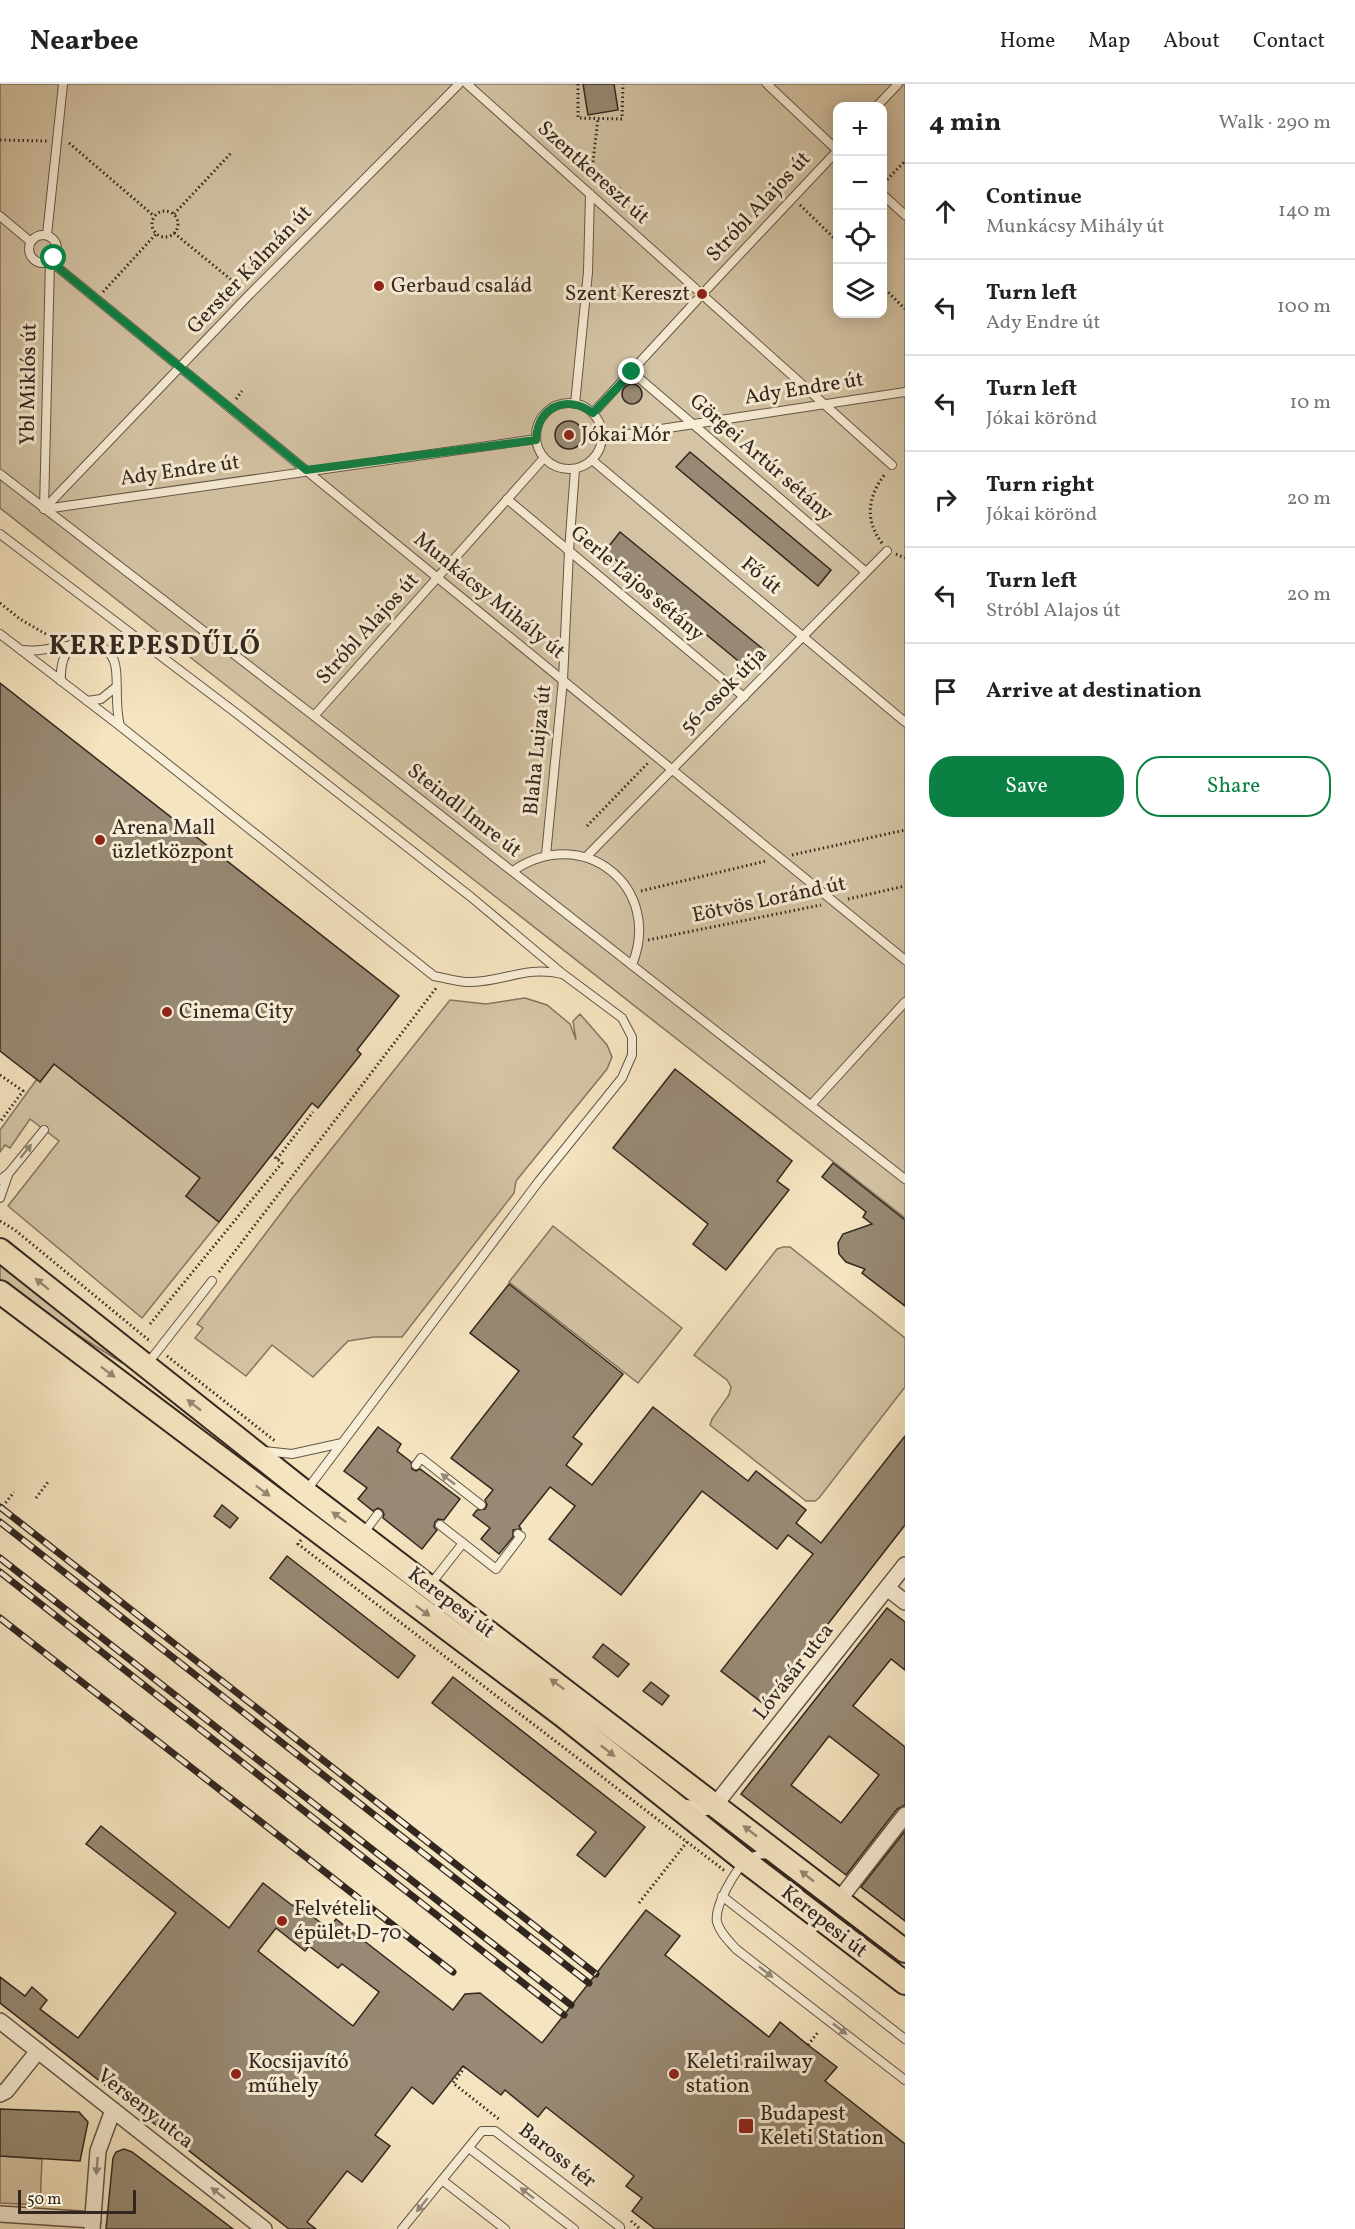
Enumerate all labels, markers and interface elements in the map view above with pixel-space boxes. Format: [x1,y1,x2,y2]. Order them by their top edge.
text: Nearbee [30,22,139,61]
text: Home [1000,27,1055,56]
text: Map [1088,27,1130,56]
text: About [1163,27,1220,56]
text: Contact [1253,27,1325,56]
map controls [833,102,887,318]
button: + [833,102,887,156]
text: 4 min [929,105,1001,141]
text: Walk · 290 m [1219,109,1331,137]
street label: Szentkereszt út [530,115,656,231]
street label: Stróbl Alajos út [700,145,818,269]
button: − [833,156,887,210]
text: Continue [986,182,1082,213]
icon: ahead [929,195,962,228]
text: 140 m [1278,197,1331,225]
street label: Gerster Kálmán út [181,199,319,341]
button: locate [833,210,887,264]
text: Munkácsy Mihály út [986,213,1165,241]
route start [40,244,66,270]
button: layers [833,264,887,318]
place label: Gerbaud család [391,272,532,301]
text: Turn left [986,278,1077,309]
marker: Gerbaud család [372,279,386,293]
place label: Szent Kereszt [565,280,690,309]
marker: Szent Kereszt [695,287,709,301]
icon: left [929,291,962,324]
text: 100 m [1277,293,1331,321]
text: Ady Endre út [986,309,1101,337]
street label: Ybl Miklós út [13,323,45,445]
route end [618,358,644,384]
street label: Ady Endre út [742,365,866,413]
text: Turn left [986,374,1077,405]
street label: Görgei Artúr sétány [683,387,840,529]
icon: left [929,387,962,420]
text: 10 m [1290,389,1331,417]
text: Jókai körönd [986,405,1097,433]
place label: Jókai Mór [581,421,671,450]
marker: Jókai Mór [562,428,576,442]
street label: Ady Endre út [118,448,242,494]
text: Turn right [986,470,1094,501]
icon: right [929,483,962,516]
text: 20 m [1287,485,1331,513]
text: Jókai körönd [986,501,1097,529]
street label: Gerle Lajos sétány [564,519,711,649]
street label: Munkácsy Mihály út [407,526,571,666]
street label: Fő út [734,550,788,602]
text: Turn left [986,566,1077,597]
street label: Stróbl Alajos út [310,567,426,691]
icon: left [929,579,962,612]
text: 20 m [1287,581,1331,609]
text: Stróbl Alajos út [986,597,1121,625]
district label: KEREPESDŰLŐ [49,628,261,666]
street label: 56-osok útja [674,641,774,741]
icon: arrive [929,675,962,708]
text: Arrive at destination [986,676,1202,707]
street label: Blaha Lujza út [517,683,559,817]
button: Save [929,756,1124,817]
button: Share [1136,756,1331,817]
street label: Steindl Imre út [401,757,527,865]
place label: Arena Mall üzletközpont [112,814,234,867]
marker: Arena Mall üzletközpont [93,833,107,847]
street label: Eötvös Loránd út [689,870,849,930]
place label: Cinema City [179,998,294,1027]
marker: Cinema City [160,1005,174,1019]
one-way arrow [20,1144,32,1159]
one-way arrow [34,1277,50,1290]
one-way arrow [101,1366,116,1378]
one-way arrow [187,1399,202,1411]
one-way arrow [440,1473,456,1485]
one-way arrow [255,1485,271,1498]
one-way arrow [331,1512,346,1524]
street label: Kerepesi út [401,1560,501,1646]
one-way arrow [415,1605,430,1617]
street label: Lóvásár utca [747,1618,841,1726]
one-way arrow [550,1678,566,1690]
one-way arrow [600,1745,616,1758]
one-way arrow [742,1825,758,1838]
one-way arrow [799,1869,815,1882]
street label: Kerepesi út [775,1879,873,1965]
place label: Felvételi épület D-70 [294,1895,402,1948]
marker: Felvételi épület D-70 [275,1914,289,1928]
one-way arrow [759,1966,774,1978]
one-way arrow [832,2023,848,2036]
place label: Kocsijavító műhely [248,2048,349,2101]
place label: Keleti railway station [686,2048,813,2101]
street label: Verseny utca [91,2062,199,2156]
marker: Kocsijavító műhely [229,2067,243,2081]
marker: Keleti railway station [667,2067,681,2081]
place label: Budapest Keleti Station [760,2100,884,2153]
street label: Baross tér [512,2116,602,2196]
marker: Budapest Keleti Station [737,2117,755,2135]
one-way arrow [92,2157,101,2176]
scale bar [18,2187,136,2214]
one-way arrow [211,2187,226,2199]
one-way arrow [520,2188,535,2200]
text: 50 m [27,2189,61,2211]
one-way arrow [417,2197,429,2212]

